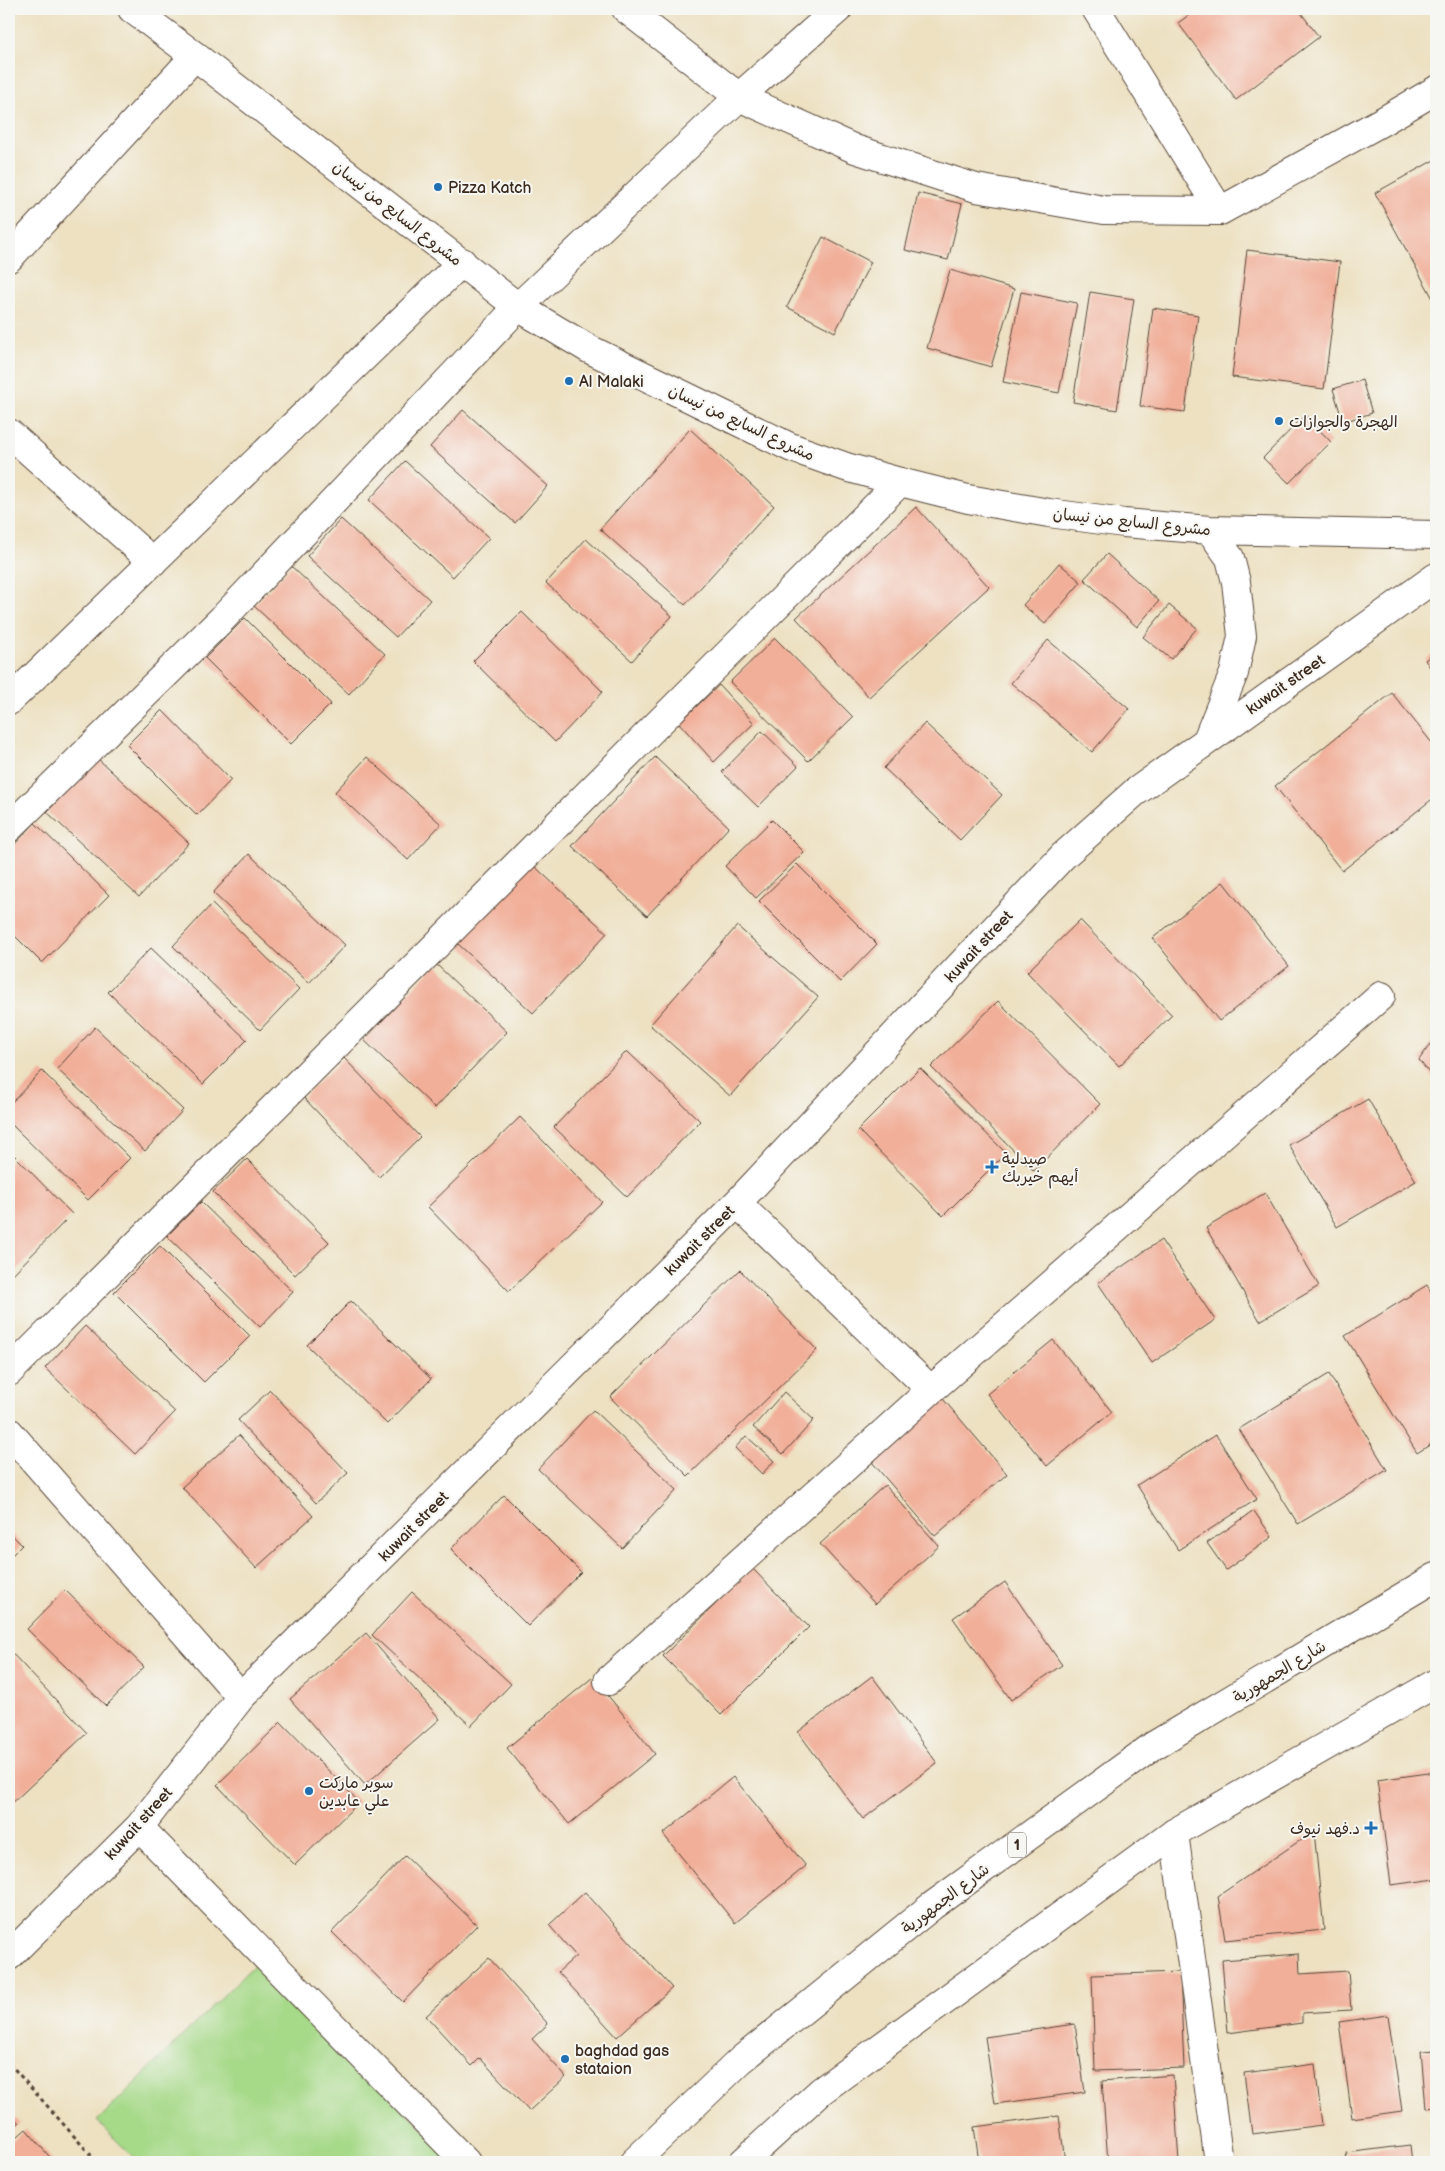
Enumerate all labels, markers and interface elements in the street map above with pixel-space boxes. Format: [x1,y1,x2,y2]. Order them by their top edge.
street label: مشروع السابع من نيسان [328,158,465,271]
place label: Pizza Katch [448,179,531,198]
marker: Pizza Katch [432,181,444,193]
place label: Al Malaki [579,373,644,392]
marker: Al Malaki [563,375,575,387]
street label: مشروع السابع من نيسان [665,381,817,466]
place label: الهجرة والجوازات [1289,413,1398,432]
marker: الهجرة والجوازات [1273,415,1285,427]
street label: مشروع السابع من نيسان [1052,505,1212,541]
street label: kuwait street [1243,651,1329,719]
street label: kuwait street [941,907,1017,987]
place label: صيدلية أيهم خيربك [1002,1150,1078,1189]
marker: صيدلية أيهم خيربك [986,1161,998,1173]
street label: kuwait street [661,1202,739,1280]
street label: kuwait street [375,1488,453,1566]
street label: شارع الجمهورية [1230,1637,1330,1708]
place label: سوبر ماركت علي عابدين [319,1774,394,1815]
street label: kuwait street [101,1784,177,1864]
marker: سوبر ماركت علي عابدين [303,1785,315,1797]
place label: د.فهد نيوف [1290,1820,1360,1839]
marker: د.فهد نيوف [1364,1821,1378,1835]
road number: 1 [1008,1832,1026,1858]
street label: شارع الجمهورية [898,1860,994,1939]
place label: baghdad gas stataion [575,2042,669,2079]
marker: baghdad gas stataion [559,2053,571,2065]

